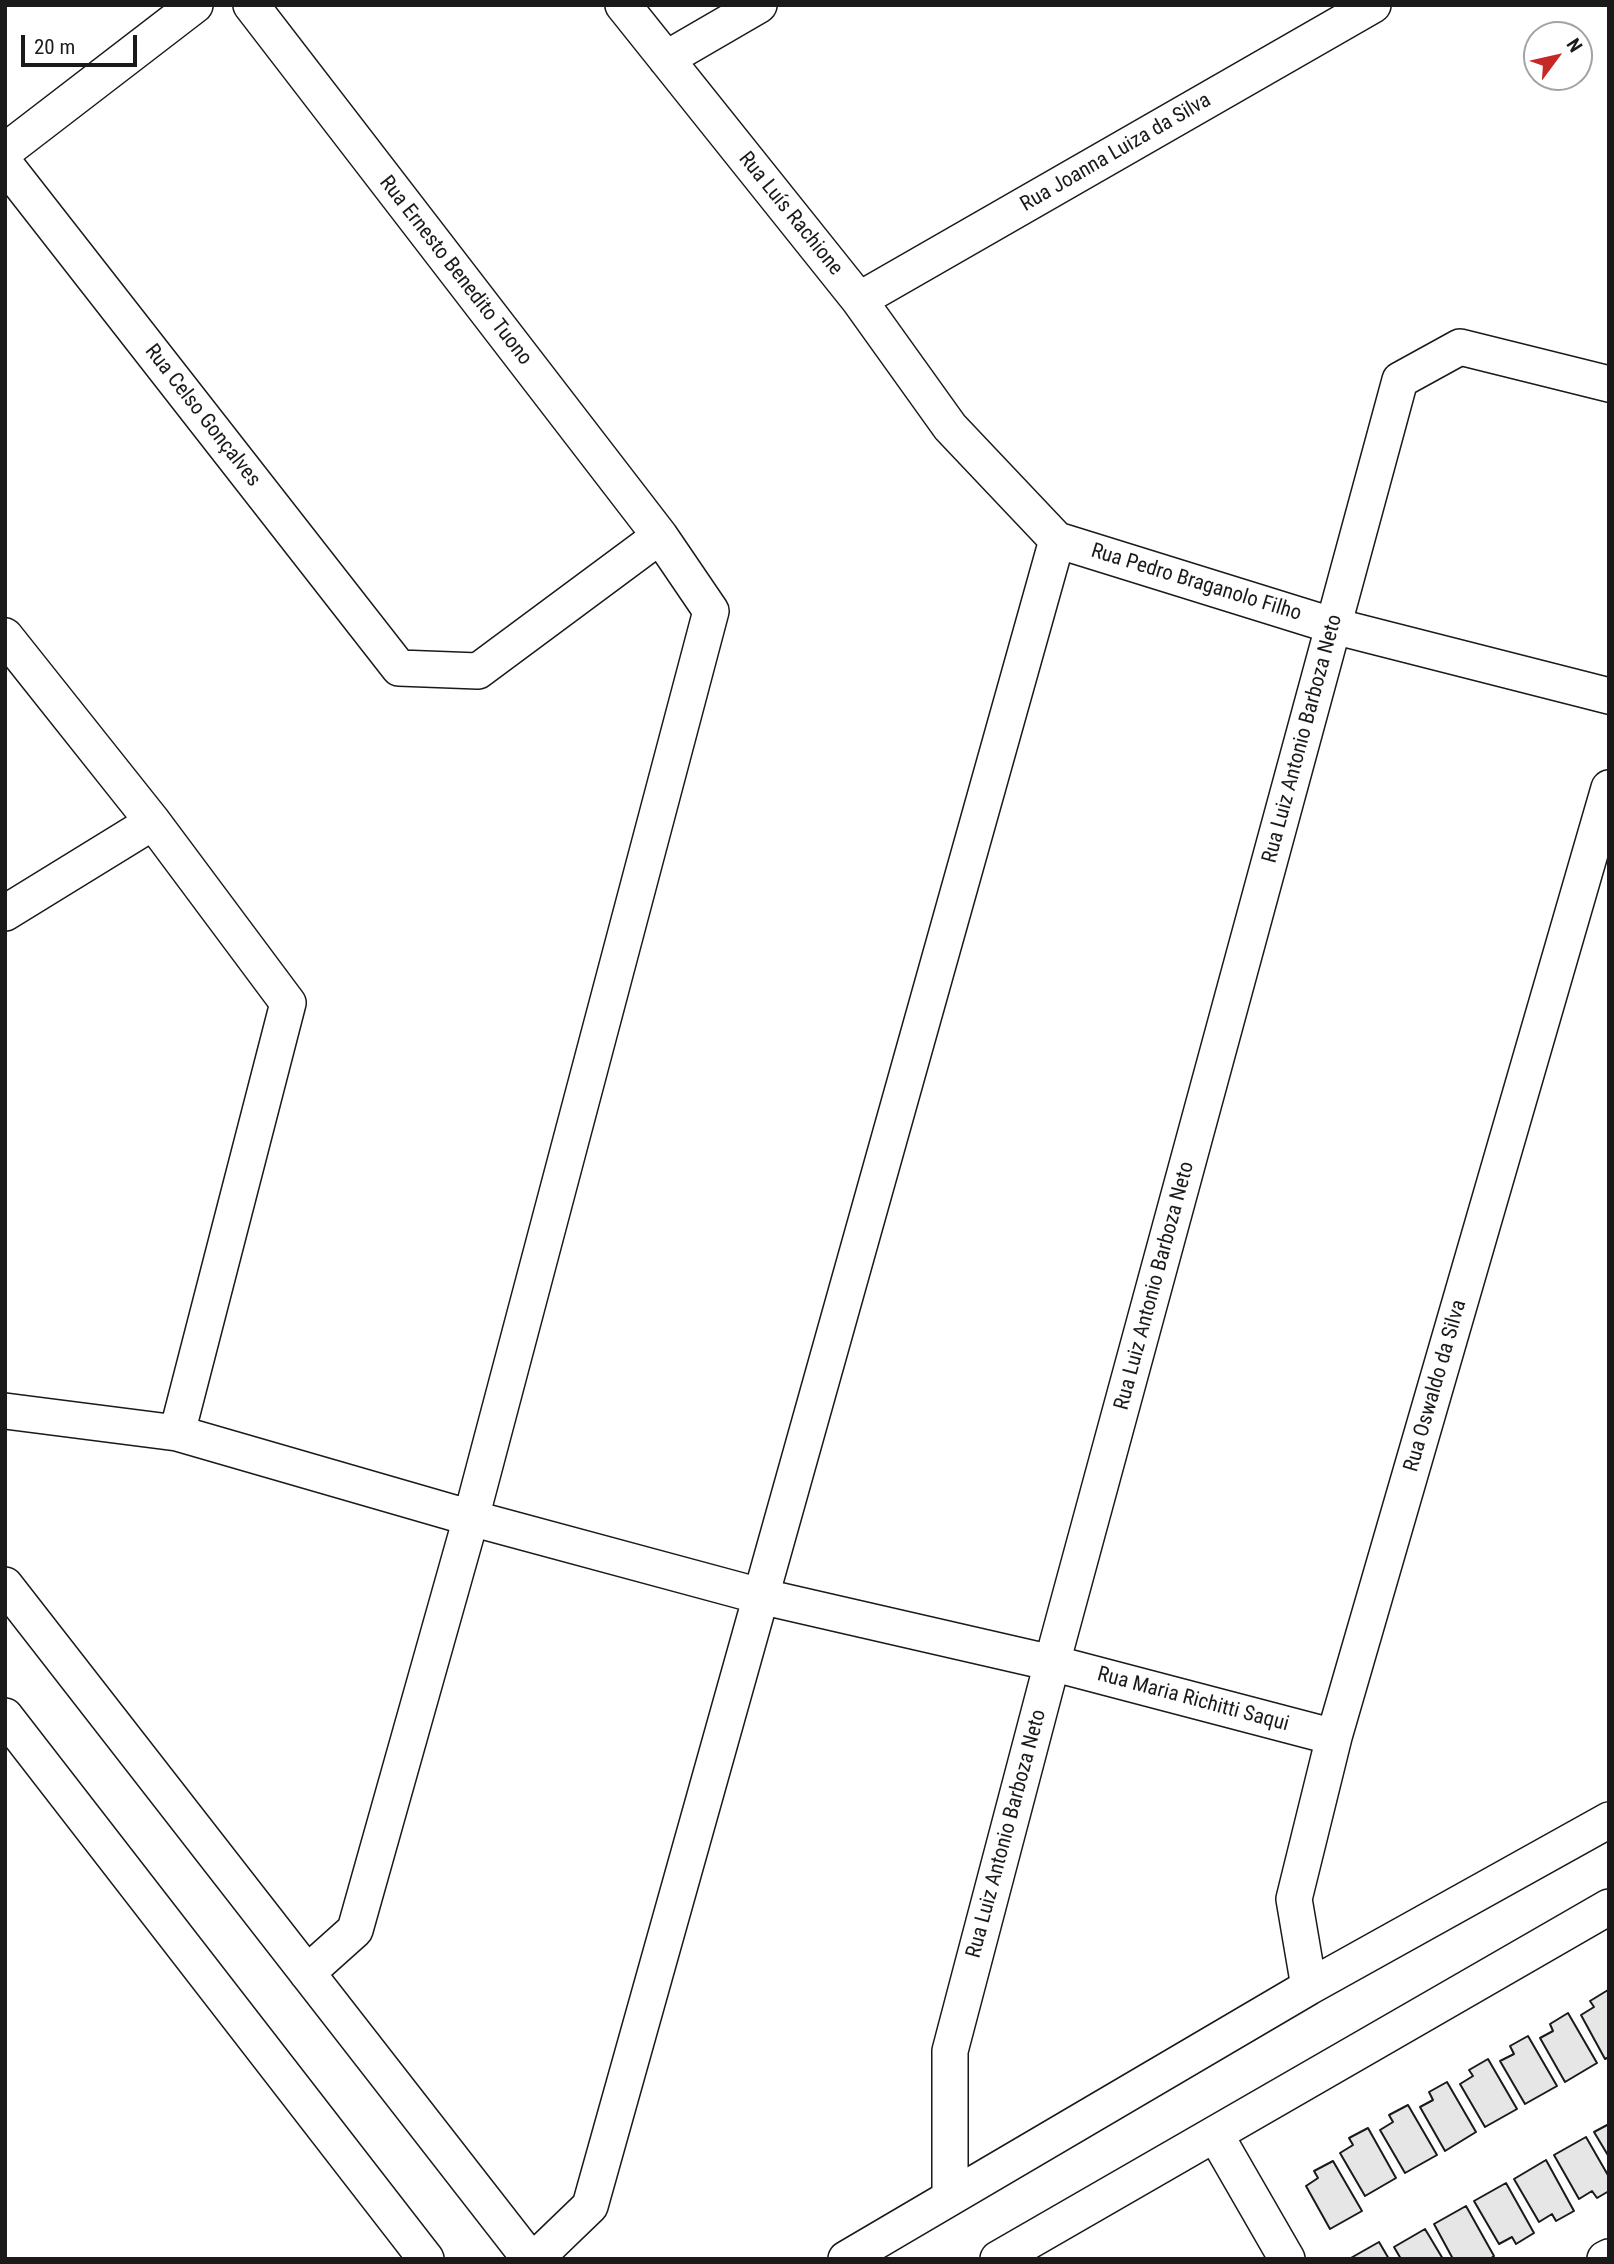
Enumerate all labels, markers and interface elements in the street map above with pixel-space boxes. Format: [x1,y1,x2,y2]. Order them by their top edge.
scale bar [24,21,140,65]
north arrow [1523,21,1593,91]
text: N [1562,34,1587,57]
text: 20 m [34,35,75,59]
street label: Rua Joanna Luiza da Silva [1016,88,1216,218]
street label: Rua Luís Rachione [732,147,848,281]
street label: Rua Ernesto Benedito Tuono [373,171,537,371]
street label: Rua Celso Gonçalves [139,340,265,492]
street label: Rua Pedro Braganolo Filho [1088,539,1304,627]
street label: Rua Luiz Antonio Barboza Neto [1258,612,1348,866]
street label: Rua Luiz Antonio Barboza Neto [1110,1159,1200,1413]
street label: Rua Oswaldo da Silva [1399,1297,1473,1475]
street label: Rua Maria Richitti Saqui [1094,1662,1292,1738]
street label: Rua Luiz Antonio Barboza Neto [962,1707,1052,1961]

